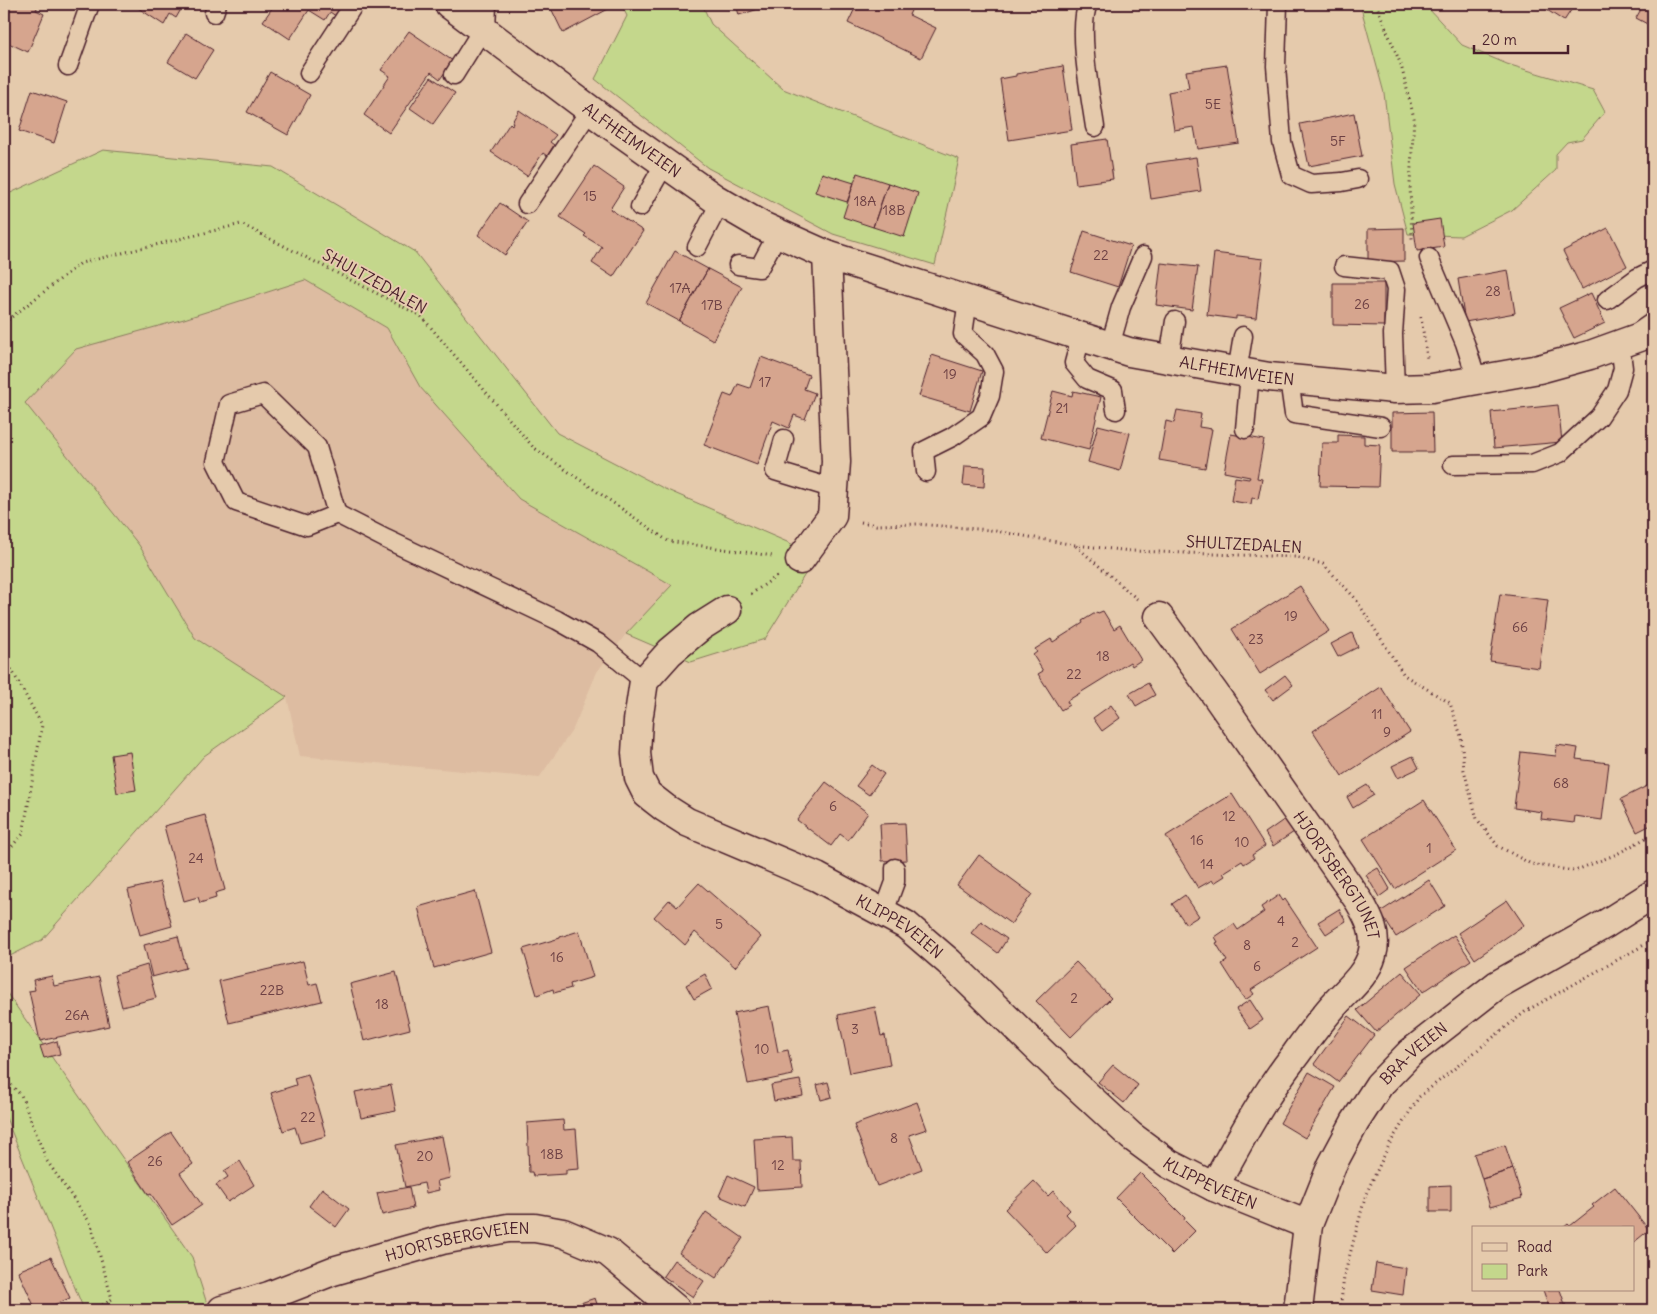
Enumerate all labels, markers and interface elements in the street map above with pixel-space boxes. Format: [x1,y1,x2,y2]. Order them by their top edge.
scale bar [1474,22,1568,54]
text: 20 m [1482,30,1517,49]
house number: 5E [1205,95,1221,113]
street label: ALFHEIMVEIEN [579,98,685,182]
house number: 5F [1330,132,1346,150]
house number: 15 [583,187,597,205]
house number: 18A [854,192,876,210]
house number: 18B [883,201,905,219]
street label: SHULTZEDALEN [319,244,431,318]
house number: 22 [1093,246,1109,264]
house number: 17A [669,279,691,297]
house number: 28 [1485,282,1501,300]
house number: 26 [1354,295,1370,313]
house number: 17B [701,296,723,314]
street label: ALFHEIMVEIEN [1178,351,1295,389]
house number: 19 [943,365,957,383]
house number: 17 [759,373,771,391]
house number: 21 [1055,399,1069,417]
street label: SHULTZEDALEN [1185,531,1303,557]
house number: 19 [1284,607,1298,625]
house number: 66 [1512,618,1528,636]
house number: 23 [1248,630,1264,648]
house number: 18 [1096,647,1110,665]
house number: 22 [1066,665,1082,683]
house number: 11 [1371,705,1383,723]
house number: 9 [1383,723,1391,741]
house number: 68 [1553,774,1569,792]
house number: 6 [829,797,837,815]
house number: 12 [1222,807,1236,825]
street label: HJORTSBERGTUNET [1289,807,1384,940]
house number: 16 [1190,831,1204,849]
house number: 10 [1235,833,1249,851]
house number: 1 [1426,839,1432,857]
house number: 24 [188,849,204,867]
house number: 14 [1200,855,1214,873]
street label: KLIPPEVEIEN [853,890,947,963]
house number: 4 [1277,912,1285,930]
house number: 5 [715,915,723,933]
house number: 2 [1291,933,1299,951]
house number: 8 [1243,936,1251,954]
house number: 16 [550,948,564,966]
house number: 6 [1253,957,1261,975]
house number: 22B [260,981,284,999]
house number: 2 [1070,989,1078,1007]
house number: 18 [375,995,389,1013]
house number: 26A [65,1006,89,1024]
street label: BRA-VEIEN [1375,1018,1451,1088]
house number: 3 [851,1020,859,1038]
house number: 10 [755,1040,769,1058]
house number: 22 [300,1108,316,1126]
house number: 8 [890,1129,898,1147]
house number: 18B [541,1145,563,1163]
house number: 20 [417,1147,433,1165]
house number: 26 [147,1152,163,1170]
street label: KLIPPEVEIEN [1159,1153,1260,1213]
house number: 12 [771,1156,785,1174]
street label: HJORTSBERGVEIEN [383,1218,530,1266]
legend [1472,1226,1634,1292]
text: Road [1517,1237,1552,1256]
text: Park [1517,1261,1548,1280]

